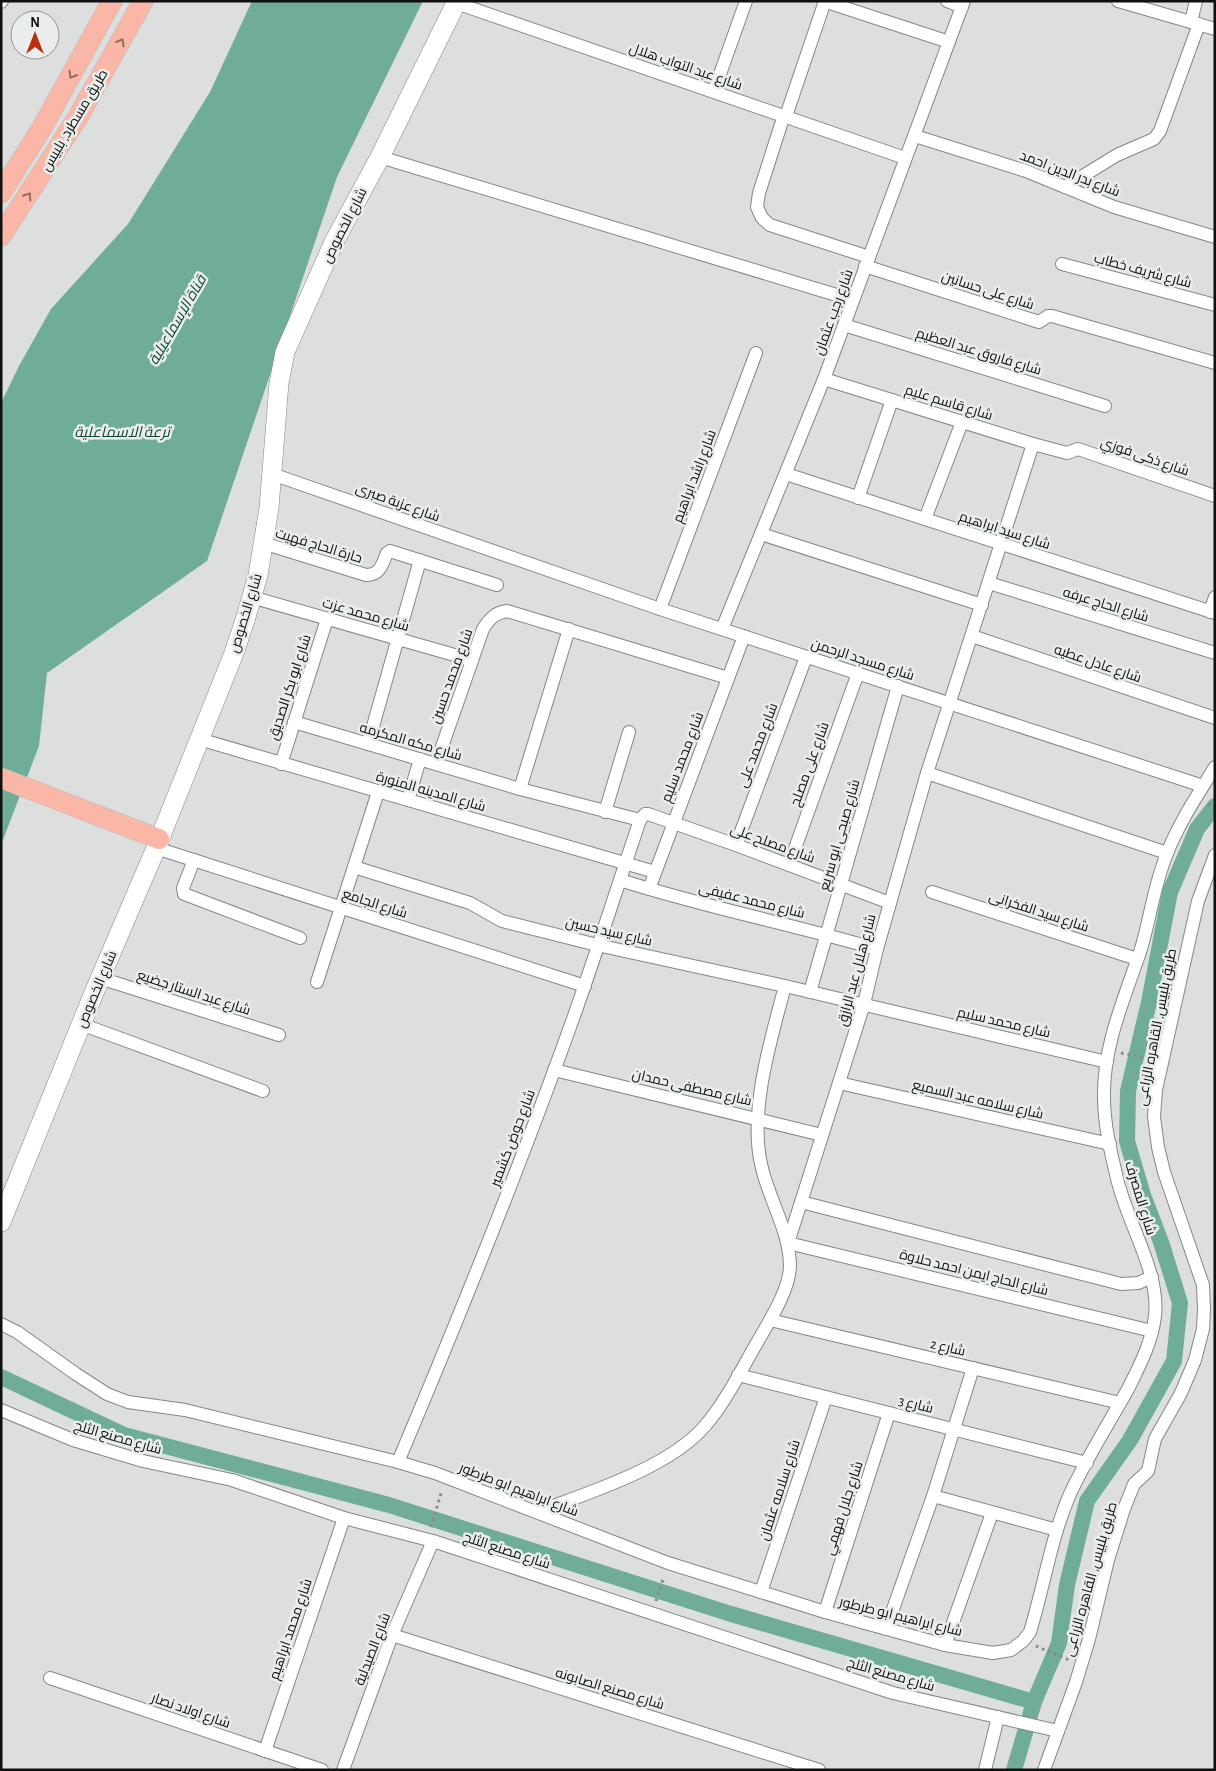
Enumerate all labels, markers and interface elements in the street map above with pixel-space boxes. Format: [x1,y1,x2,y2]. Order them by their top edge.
north arrow [10,10,60,60]
text: N [30,16,40,30]
one-way arrow [115,38,125,47]
street label: شارع عبد التواب هلال [627,41,744,94]
street label: طريق مسطرد, بلبيس [39,67,112,174]
one-way arrow [69,70,79,79]
street label: شارع بدر الدين احمد [1017,148,1122,200]
street label: شارع الخصوص [320,186,371,266]
one-way arrow [22,192,31,201]
street label: شارع شريف خطاب [1092,251,1193,292]
street label: شارع رجب عثمان [812,268,857,357]
street label: شارع على حسانين [939,269,1036,313]
water label: قناة الإسماعيلية [146,272,211,369]
street label: شارع فاروق عبد العظيم [914,326,1043,380]
street label: شارع قاسم عليم [903,383,994,425]
water label: ترعة الاسماعلية [74,425,173,441]
street label: شارع راشد ابراهيم [671,428,721,525]
street label: شارع ذكى فوزي [1097,435,1191,482]
street label: شارع عزبة صبرى [353,481,442,526]
street label: شارع سيد ابراهيم [957,510,1052,554]
street label: حارة الحاج فهيت [273,526,364,567]
street label: شارع الخصوص [227,572,266,655]
street label: شارع الحاج عرفه [1061,585,1150,626]
street label: شارع محمد عزت [320,596,411,635]
street label: شارع محمد حسين [428,627,477,726]
street label: شارع ابو بكر الصديق [266,633,315,742]
street label: شارع مسجد الرحمن [809,637,916,684]
street label: شارع عادل عطيه [1052,642,1143,686]
street label: شارع محمد على [735,701,781,790]
street label: شارع محمد سليم [659,710,708,805]
street label: شارع على مصلح [788,720,833,809]
street label: شارع مكه المكرمه [358,721,463,764]
street label: شارع المدينه المنورة [374,770,487,815]
street label: شارع صبحى ابو سريع [817,778,864,893]
street label: شارع مصلح على [728,822,817,867]
street label: شارع محمد عفيفى [697,881,806,922]
street label: شارع الجامع [340,887,409,922]
street label: شارع سيد الفخرانى [987,889,1090,936]
street label: شارع هلال عبد الرازق [835,913,880,1028]
street label: شارع سيد حسين [564,915,654,950]
street label: طريق بلبيس, القاهره الزراعى [1135,947,1180,1107]
street label: شارع الخصوص [74,949,120,1030]
street label: شارع عبد الستار جضيع [135,968,252,1019]
street label: شارع محمد سليم [955,1005,1052,1042]
street label: شارع مصطفى حمدان [630,1067,753,1110]
street label: شارع سلامه عبد السميع [911,1078,1045,1123]
street label: شارع حوض كشمير [488,1088,539,1190]
street label: شارع المصرف [1121,1160,1158,1237]
street label: شارع الحاج ايمن احمد حلاوة [898,1248,1050,1299]
street label: شارع 2 [929,1337,967,1360]
street label: شارع 3 [897,1394,935,1417]
street label: شارع مصنع الثلج [72,1419,163,1458]
street label: شارع سلامه عثمان [757,1438,804,1543]
street label: شارع ابراهيم ابو طرطور [455,1460,580,1521]
street label: شارع جلال فهمي [822,1460,870,1558]
street label: طريق بلبيس, القاهره الزراعى [1062,1500,1121,1658]
street label: شارع مصنع الثلج [461,1530,552,1573]
street label: شارع محمد ابراهيم [267,1577,317,1682]
street label: شارع ابراهيم ابو طرطور [836,1595,964,1641]
street label: شارع الصيدلية [353,1611,394,1688]
street label: شارع مصنع الثلج [845,1656,936,1695]
street label: شارع مصنع الصابونه [553,1666,666,1713]
street label: شارع اولاد نصار [148,1691,232,1732]

